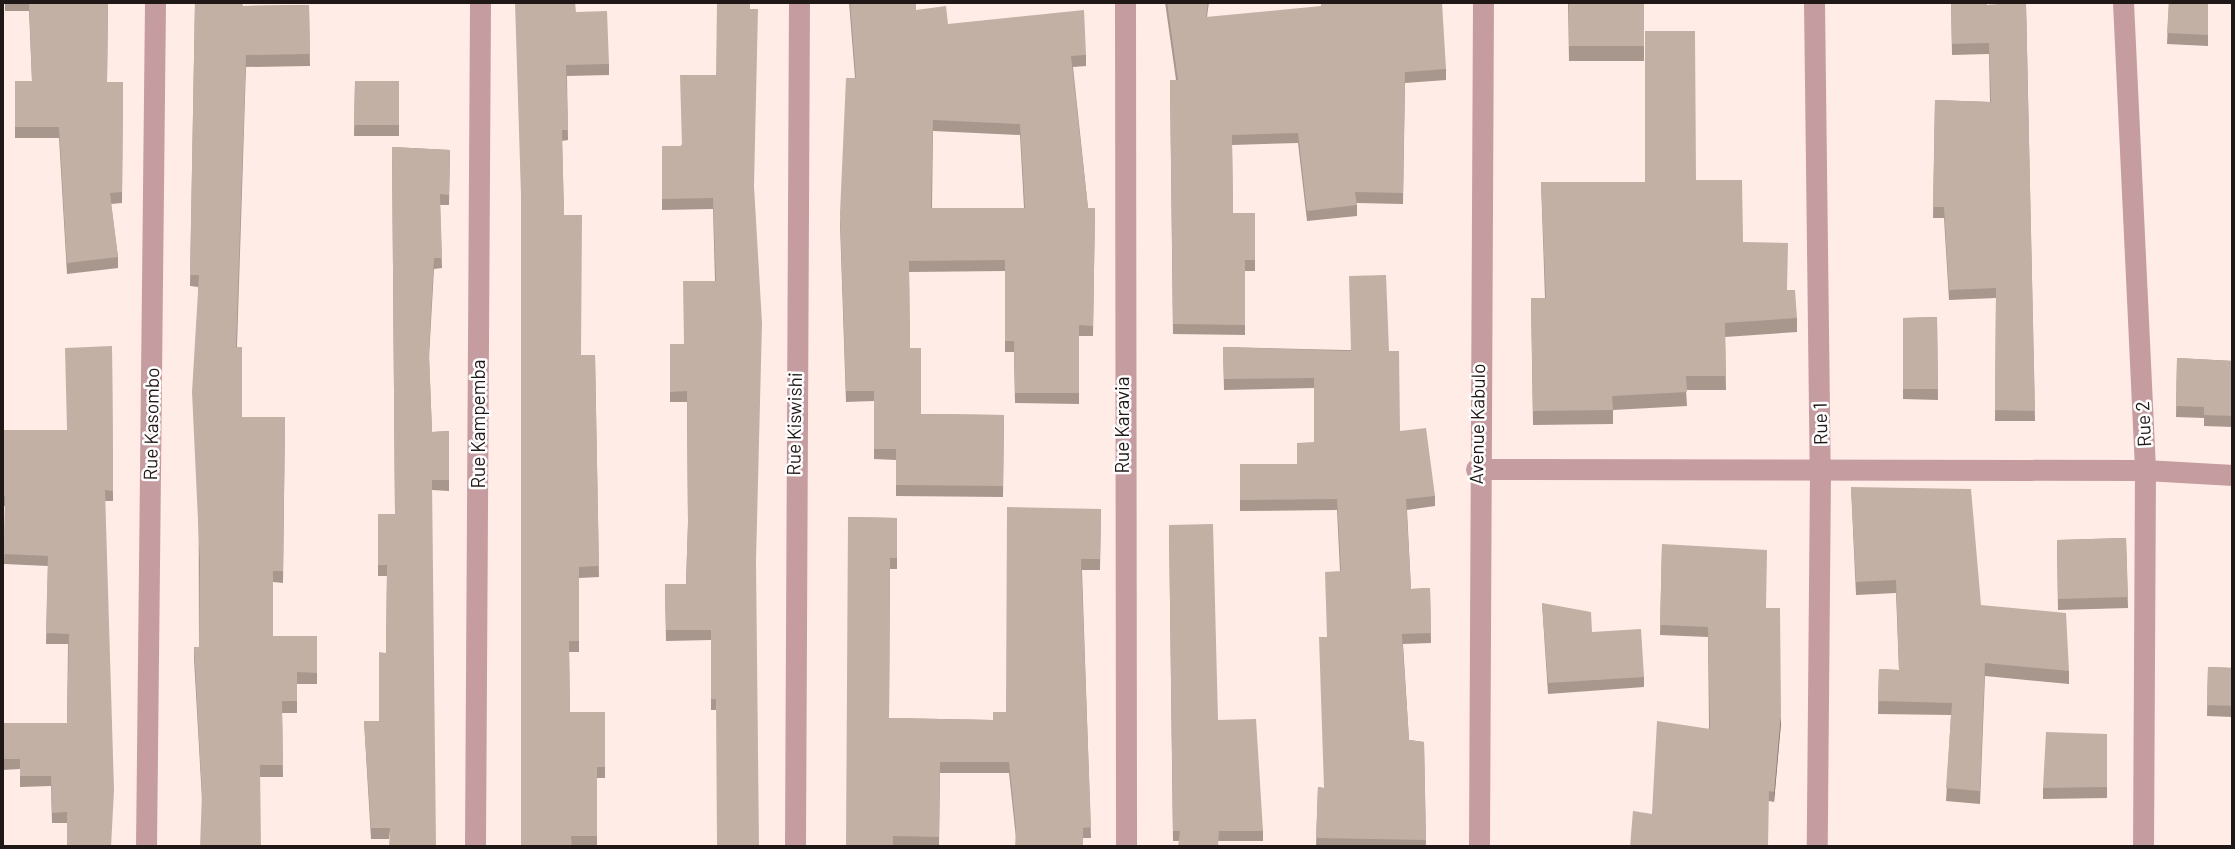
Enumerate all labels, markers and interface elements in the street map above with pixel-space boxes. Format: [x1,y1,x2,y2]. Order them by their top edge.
street label: Rue Kampemba [467,359,489,489]
street label: Avenue Kabulo [1465,363,1489,485]
street label: Rue Kasombo [139,367,163,481]
street label: Rue Kiswishi [782,372,806,476]
street label: Rue Karavia [1111,376,1133,474]
street label: Rue 2 [2130,400,2156,448]
street label: Rue 1 [1808,403,1832,445]

